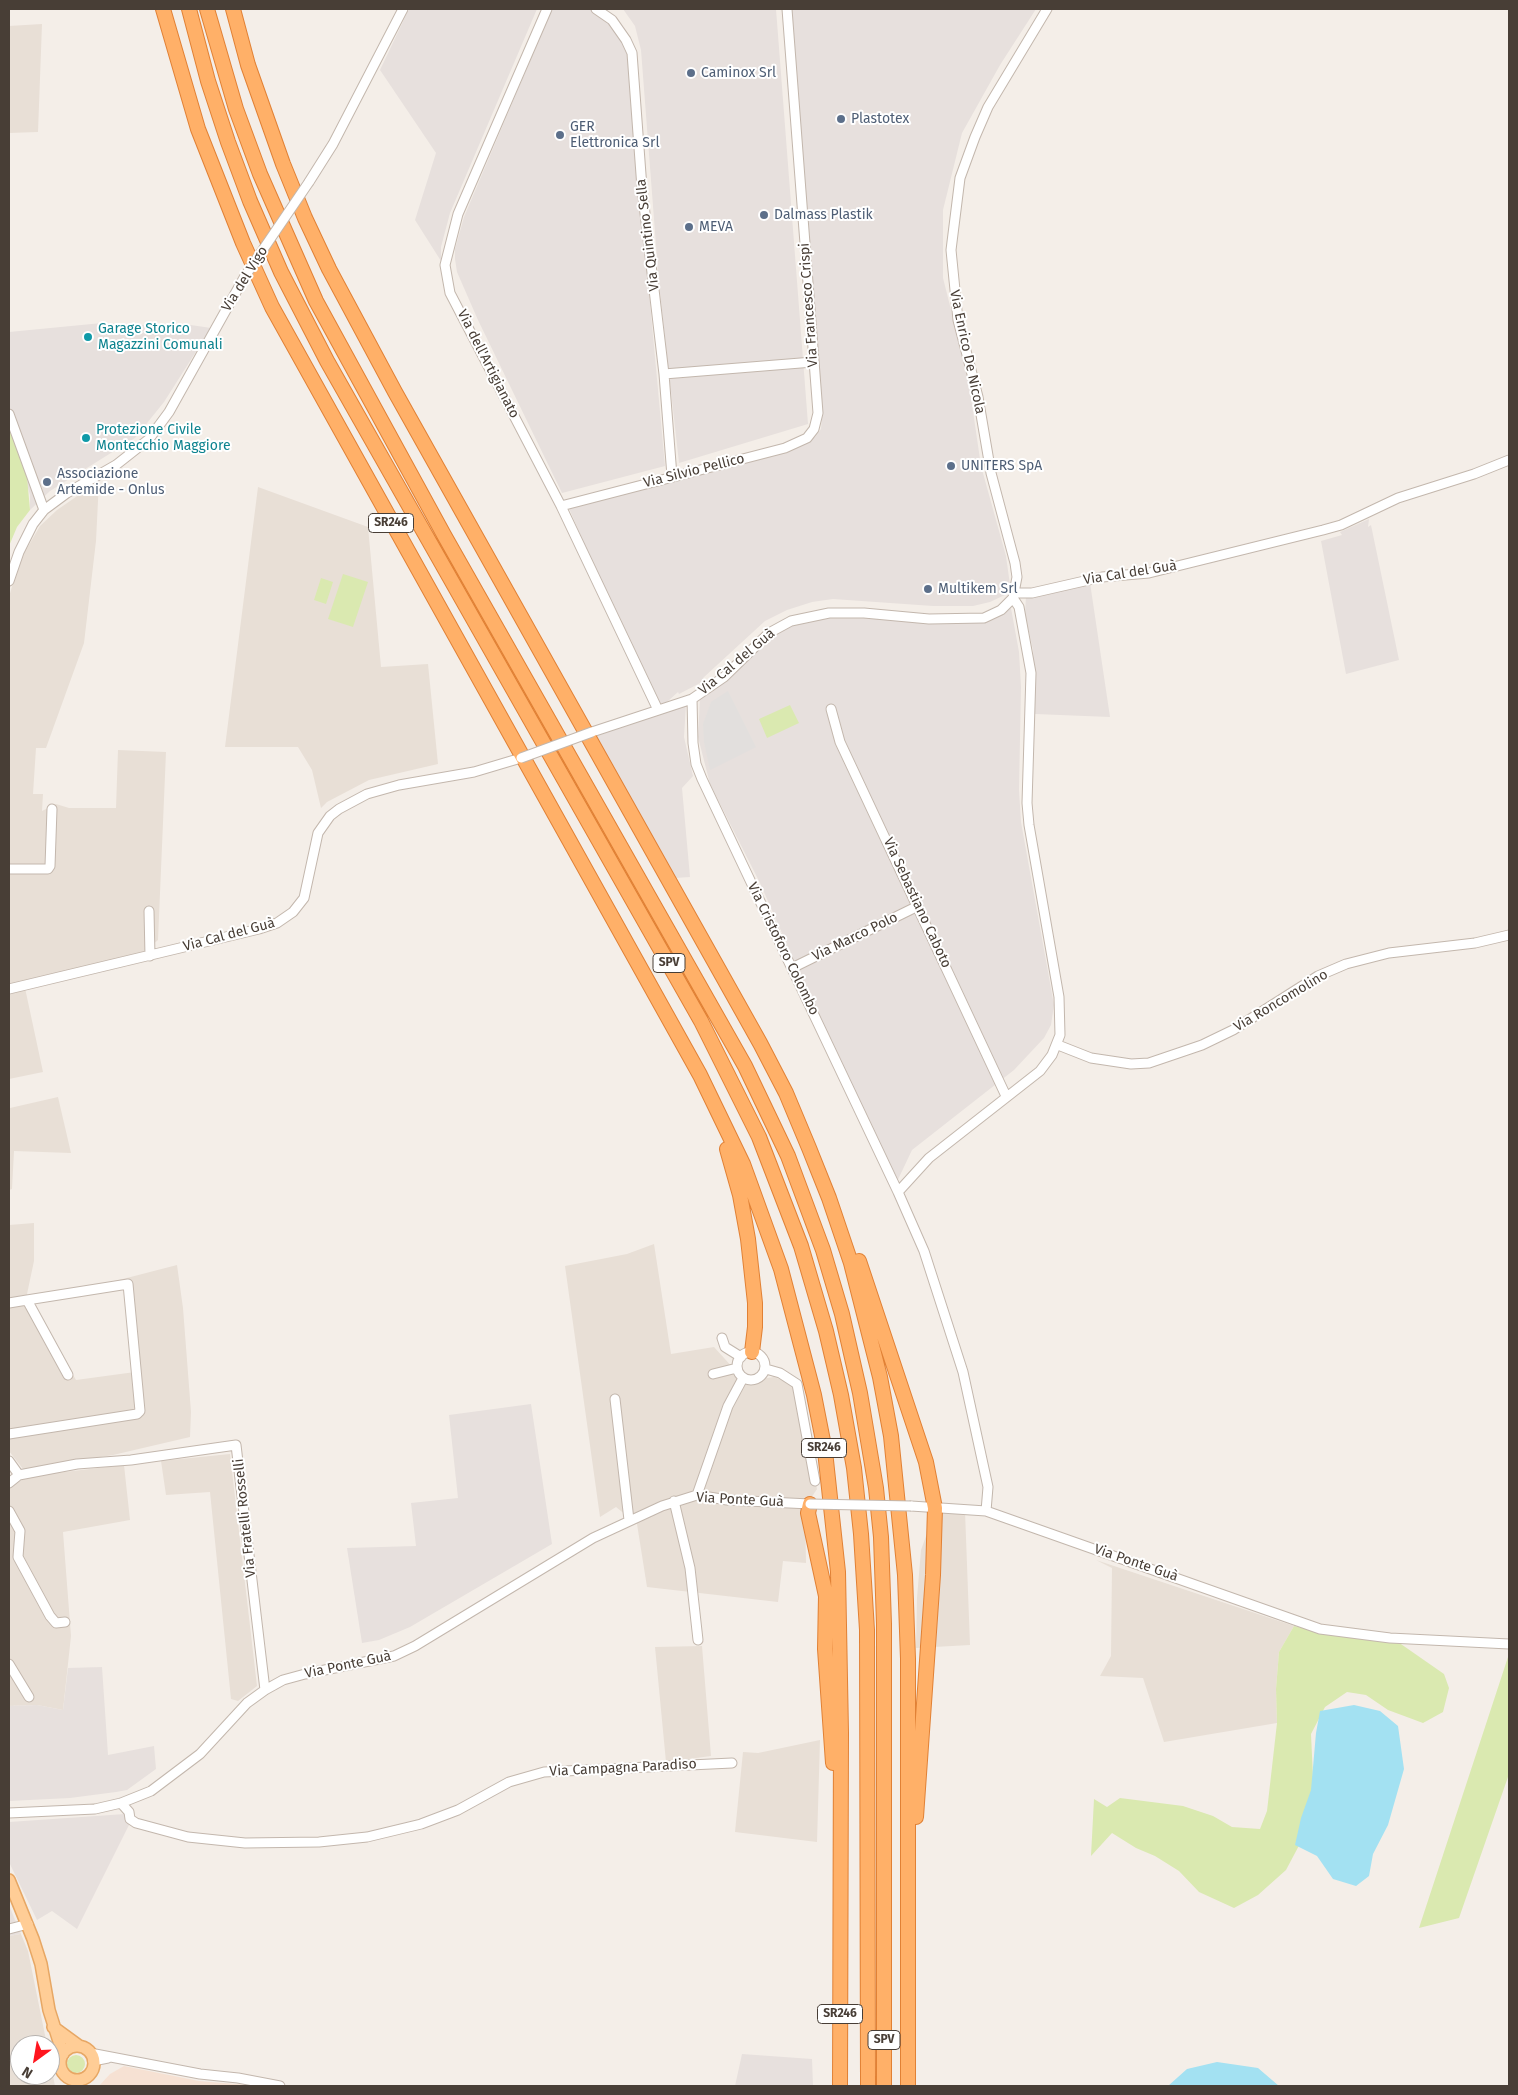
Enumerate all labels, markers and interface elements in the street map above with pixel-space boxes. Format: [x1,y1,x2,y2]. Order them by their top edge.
place label: Caminox Srl [701,65,776,81]
marker: Caminox Srl [685,67,697,79]
place label: Plastotex [851,111,909,127]
marker: Plastotex [835,113,847,125]
place label: GER Elettronica Srl [570,119,659,152]
marker: GER Elettronica Srl [554,129,566,141]
street label: Via Quintino Sella [633,178,663,292]
place label: Dalmass Plastik [774,207,873,223]
marker: Dalmass Plastik [758,209,770,221]
place label: MEVA [699,219,733,235]
marker: MEVA [683,221,695,233]
street label: Via Francesco Crispi [796,242,822,368]
street label: Via del Vigo [218,243,272,315]
street label: Via Enrico De Nicola [946,288,988,416]
street label: Via dell'Artigianato [453,307,523,421]
place label: Garage Storico Magazzini Comunali [98,321,223,354]
marker: Garage Storico Magazzini Comunali [82,331,94,343]
place label: Protezione Civile Montecchio Maggiore [96,422,231,454]
marker: Protezione Civile Montecchio Maggiore [80,432,92,444]
street label: Via Silvio Pellico [642,450,746,492]
place label: UNITERS SpA [961,458,1042,474]
marker: UNITERS SpA [945,460,957,472]
place label: Associazione Artemide - Onlus [57,466,165,498]
marker: Associazione Artemide - Onlus [41,476,53,488]
road number: SR246 [368,514,414,532]
street label: Via Cal del Guà [1082,557,1178,589]
place label: Multikem Srl [938,581,1018,597]
marker: Multikem Srl [922,583,934,595]
street label: Via Cal del Guà [695,625,779,699]
street label: Via Sebastiano Caboto [879,835,955,971]
street label: Via Cristoforo Colombo [744,880,822,1018]
street label: Via Marco Polo [810,909,900,965]
street label: Via Cal del Guà [181,915,277,955]
road number: SPV [653,954,685,972]
street label: Via Roncomolino [1231,966,1331,1036]
road number: SR246 [802,1439,846,1458]
street label: Via Fratelli Rosselli [230,1458,260,1578]
street label: Via Ponte Guà [696,1489,784,1511]
street label: Via Ponte Guà [1092,1541,1180,1585]
street label: Via Ponte Guà [303,1648,393,1682]
street label: Via Campagna Paradiso [549,1756,697,1780]
road number: SR246 [818,2005,862,2024]
road number: SPV [868,2030,900,2050]
north arrow [10,2035,60,2085]
text: N [19,2063,36,2082]

